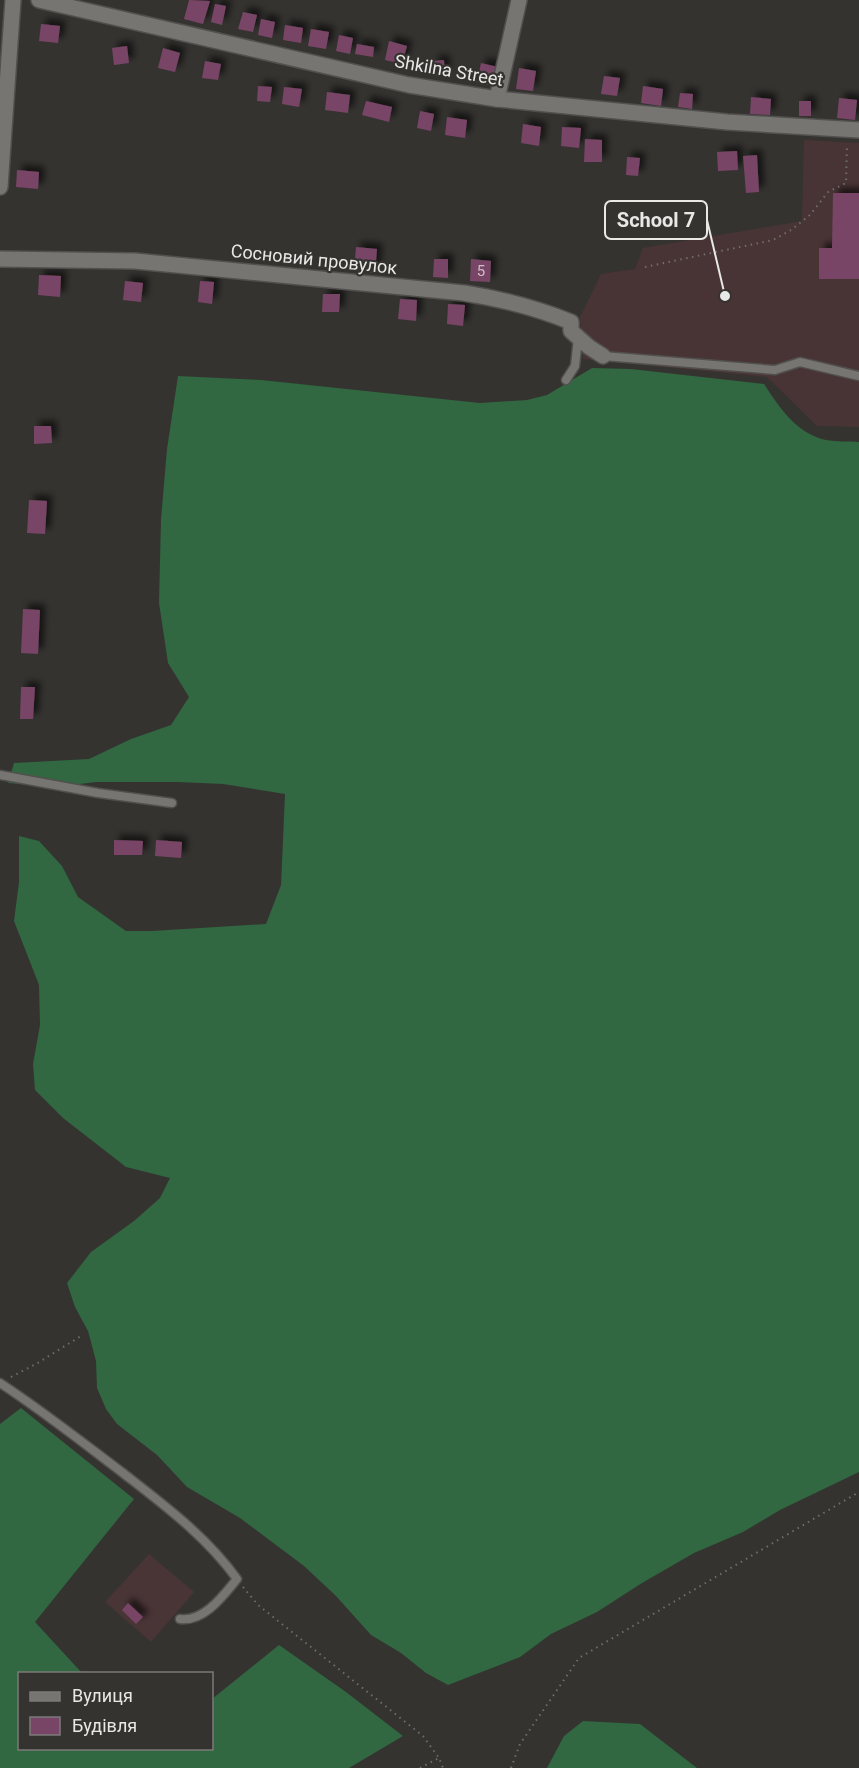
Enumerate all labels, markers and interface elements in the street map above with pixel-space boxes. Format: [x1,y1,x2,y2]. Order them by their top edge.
street label: Shkilna Street [393,50,505,90]
callout: School 7 [605,201,707,239]
text: School 7 [617,208,695,232]
street label: Сосновий провулок [230,240,398,278]
house number: 5 [477,262,485,280]
legend [18,1672,213,1750]
text: Вулиця [72,1685,133,1706]
text: Будівля [72,1715,137,1736]

